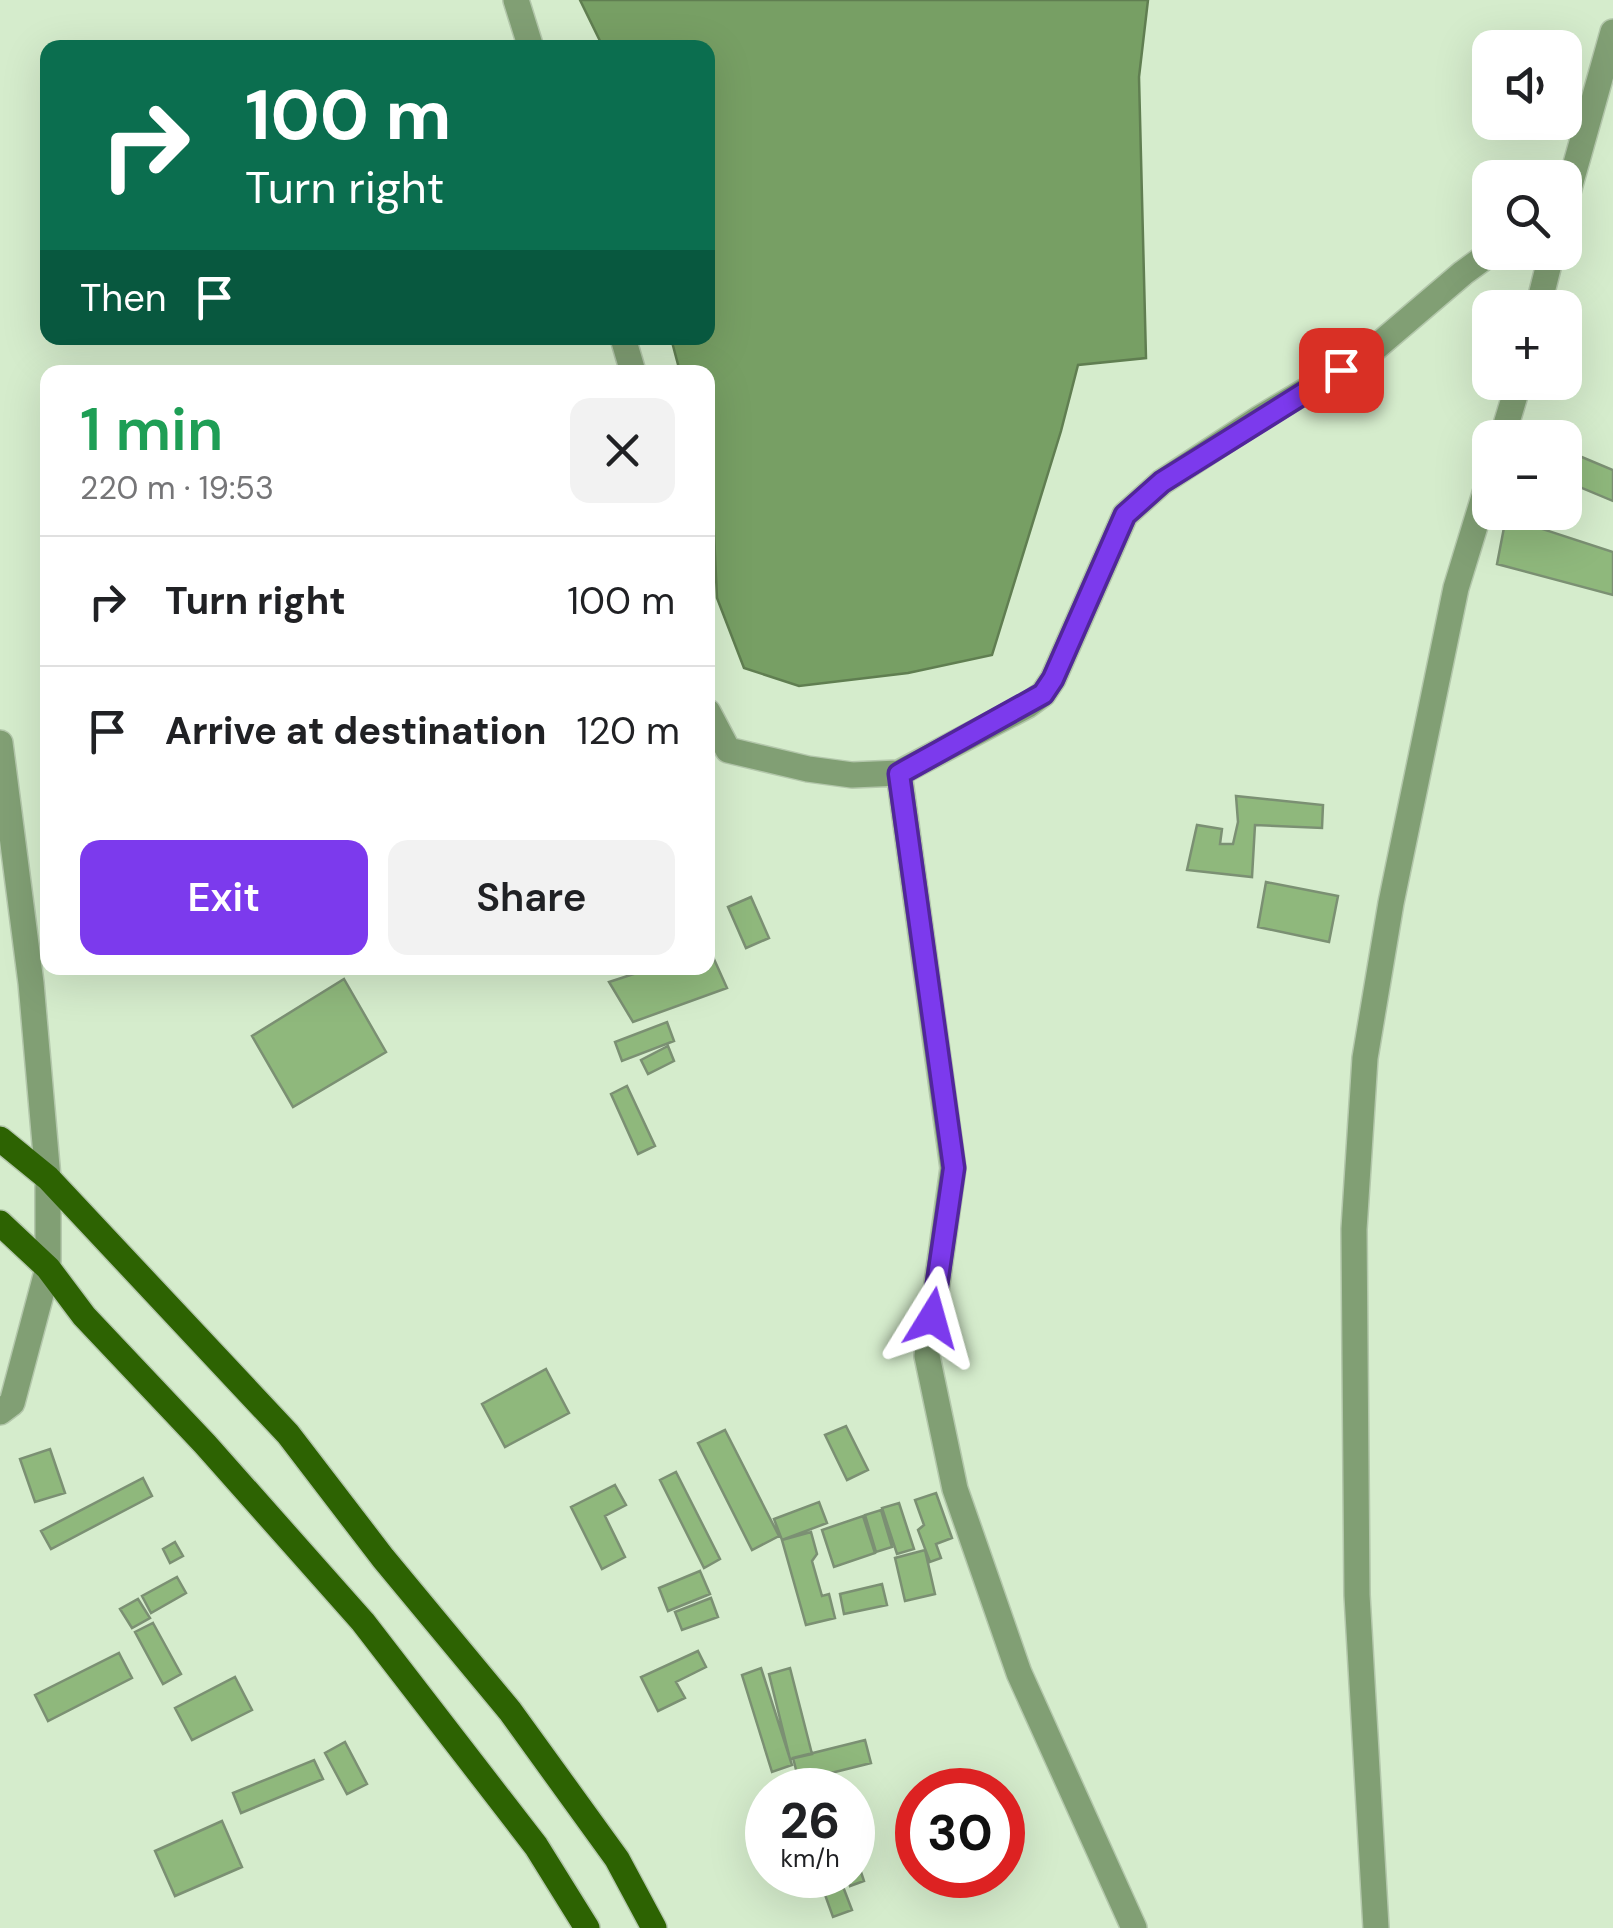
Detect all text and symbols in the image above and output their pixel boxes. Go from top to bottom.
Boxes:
map controls [1472,30,1582,530]
button: sound [1472,30,1582,140]
text: 100 m [245,70,451,161]
icon: right [80,80,210,210]
text: Turn right [245,158,444,217]
button: search [1472,160,1582,270]
icon: arrive [187,270,242,325]
text: Then [80,273,167,323]
button: + [1472,290,1582,400]
pin [1299,328,1384,413]
icon: arrive [1314,343,1369,398]
text: 1 min [80,390,223,469]
button: close [570,398,675,503]
button: − [1472,420,1582,530]
text: 220 m · 19:53 [80,467,274,509]
icon: right [80,574,135,629]
text: Turn right [165,576,346,626]
text: 100 m [567,576,675,626]
icon: arrive [80,704,135,759]
text: Arrive at destination [165,706,547,756]
text: 120 m [577,706,680,756]
button: Exit [80,840,368,955]
button: Share [388,840,675,955]
position arrow [880,1266,984,1370]
speed limit sign: 30 [895,1768,1025,1898]
text: 26 [780,1788,840,1854]
text: km/h [780,1842,840,1875]

